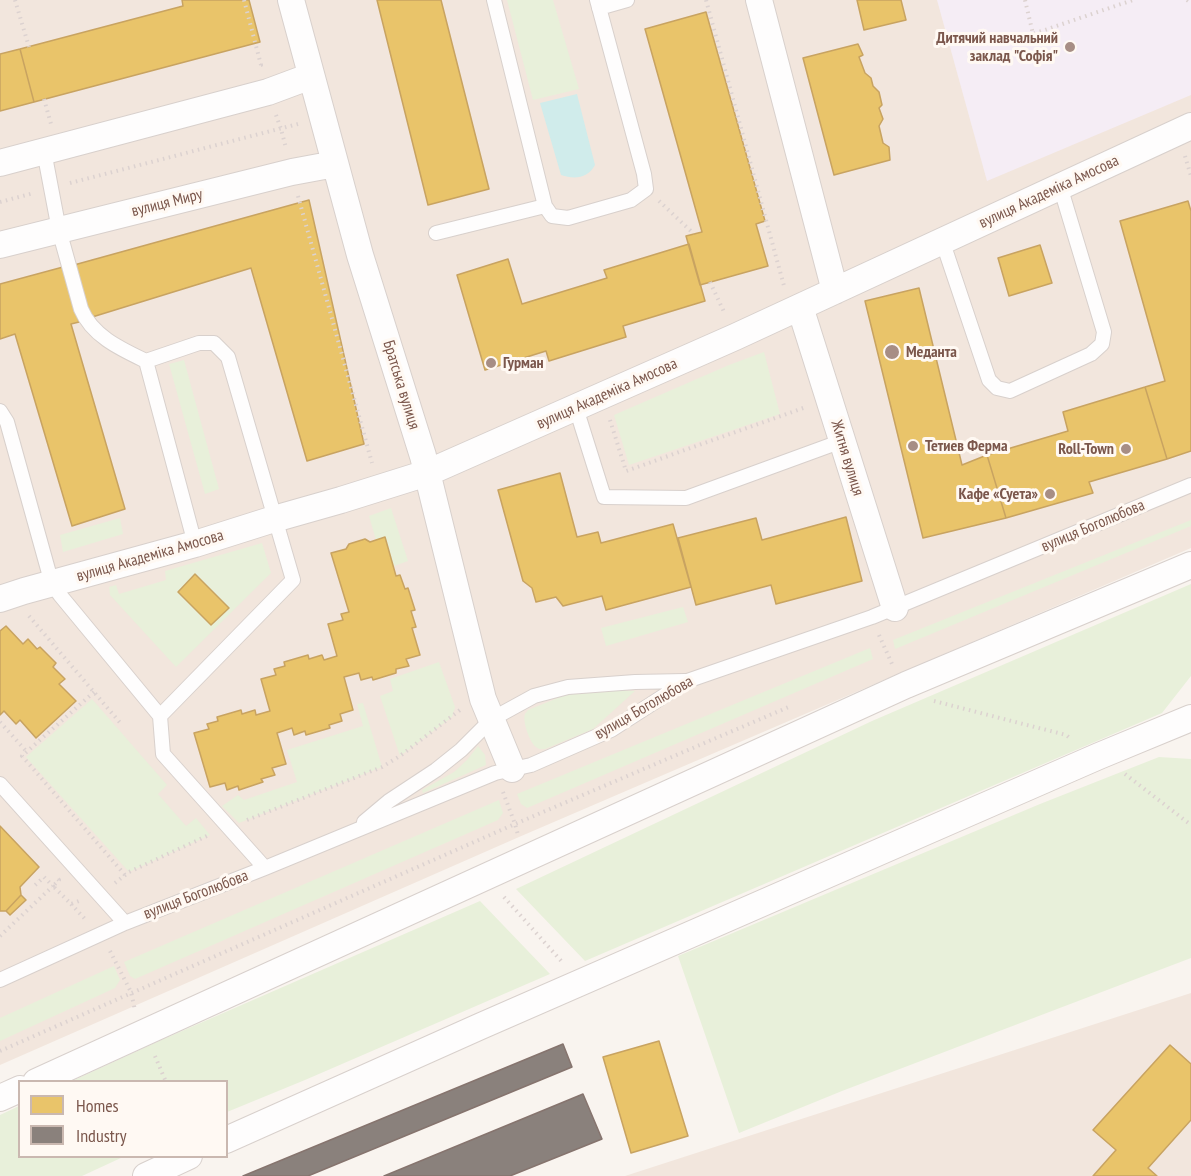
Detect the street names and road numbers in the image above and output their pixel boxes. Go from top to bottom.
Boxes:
street label: вулиця Академіка Амосова [976,151,1122,233]
street label: вулиця Миру [130,185,204,221]
street label: Братська вулиця [378,338,424,432]
street label: вулиця Академіка Амосова [534,354,680,434]
street label: Житня вулиця [826,418,868,498]
street label: вулиця Боголюбова [1038,496,1148,556]
street label: вулиця Академіка Амосова [74,526,226,586]
street label: вулиця Боголюбова [591,672,697,744]
street label: вулиця Боголюбова [141,866,251,924]

